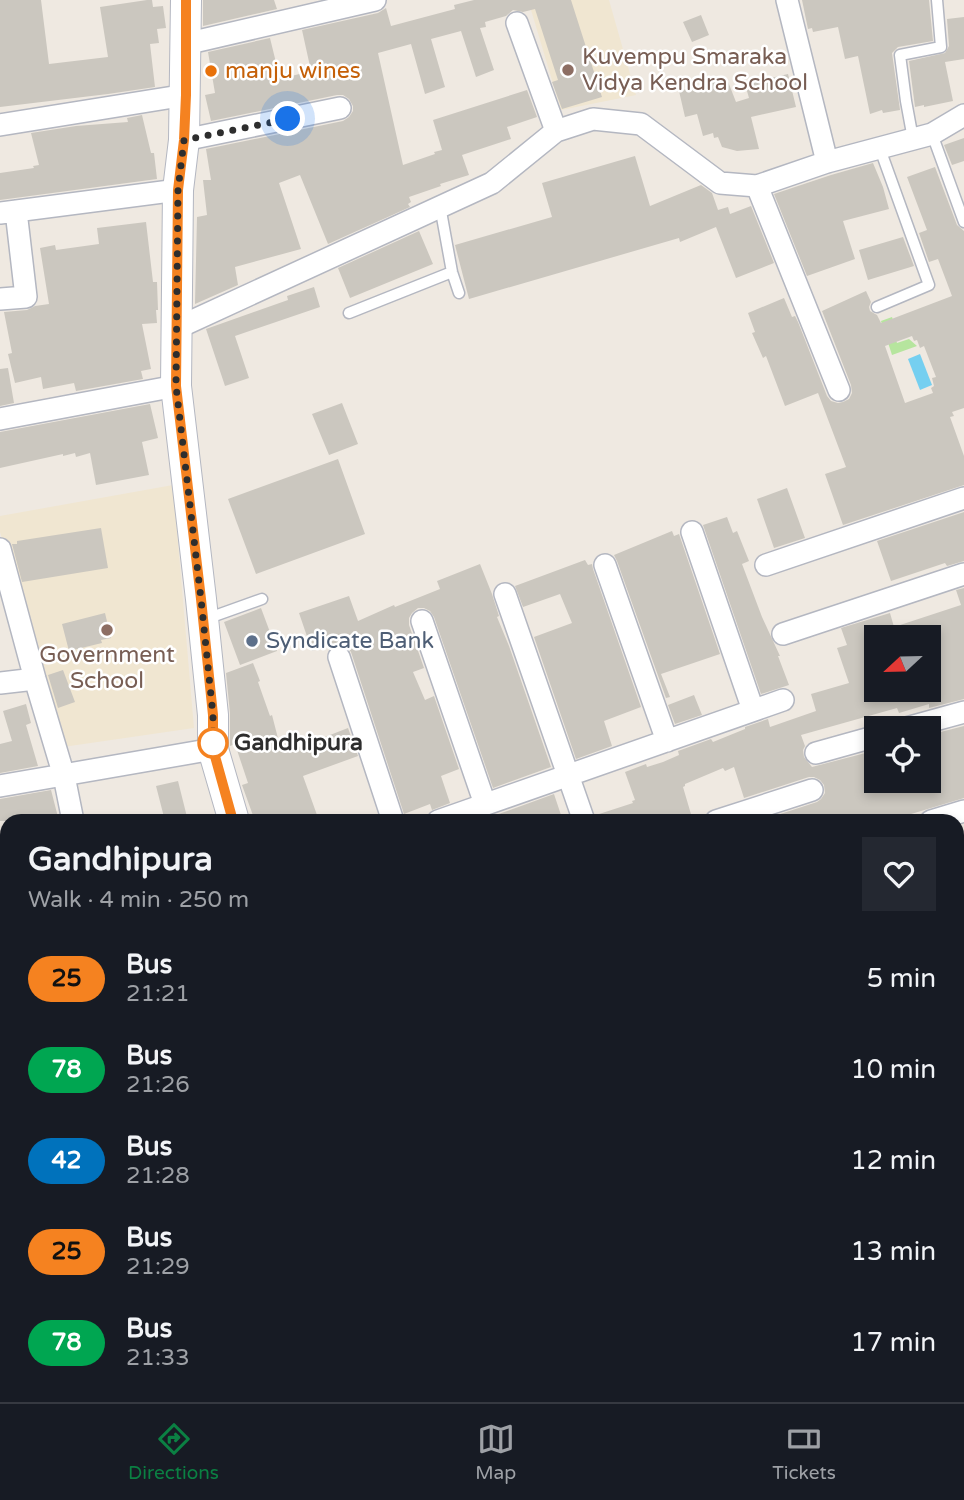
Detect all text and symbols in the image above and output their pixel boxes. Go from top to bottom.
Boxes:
place label: Kuvempu Smaraka Vidya Kendra School [582,43,808,97]
place label: manju wines [225,57,361,85]
marker: Kuvempu Smaraka Vidya Kendra School [560,62,576,78]
marker: manju wines [203,63,219,79]
your location [270,101,305,136]
marker: Government School [99,622,115,638]
north arrow [864,625,942,702]
map controls [864,625,941,793]
place label: Syndicate Bank [266,627,434,655]
marker: Syndicate Bank [244,633,260,649]
place label: Government School [39,641,175,695]
button: locate [864,716,941,793]
marker: Gandhipura [198,728,228,758]
place label: Gandhipura [234,729,363,757]
button: heart [862,837,936,911]
text: Gandhipura [28,840,213,879]
text: Walk · 4 min · 250 m [28,886,249,914]
text: Bus [126,949,172,980]
text: 5 min [867,963,936,994]
text: 25 [51,964,82,993]
text: 21:21 [126,980,190,1008]
text: Bus [126,1040,172,1071]
text: 10 min [850,1054,936,1085]
text: 78 [51,1055,82,1084]
text: 21:26 [126,1071,190,1099]
text: Bus [126,1131,172,1162]
text: 12 min [850,1145,936,1176]
text: 42 [51,1146,82,1175]
text: 21:28 [126,1162,190,1190]
text: Bus [126,1222,172,1253]
text: 13 min [850,1236,936,1267]
text: 25 [51,1237,82,1266]
text: 21:29 [126,1253,190,1281]
text: Bus [126,1313,172,1344]
text: 17 min [850,1327,936,1358]
text: 78 [51,1328,82,1357]
text: 21:33 [126,1344,190,1372]
tab: Directions [128,1420,219,1484]
tab: Map [475,1420,516,1484]
tab: Tickets [772,1420,836,1484]

